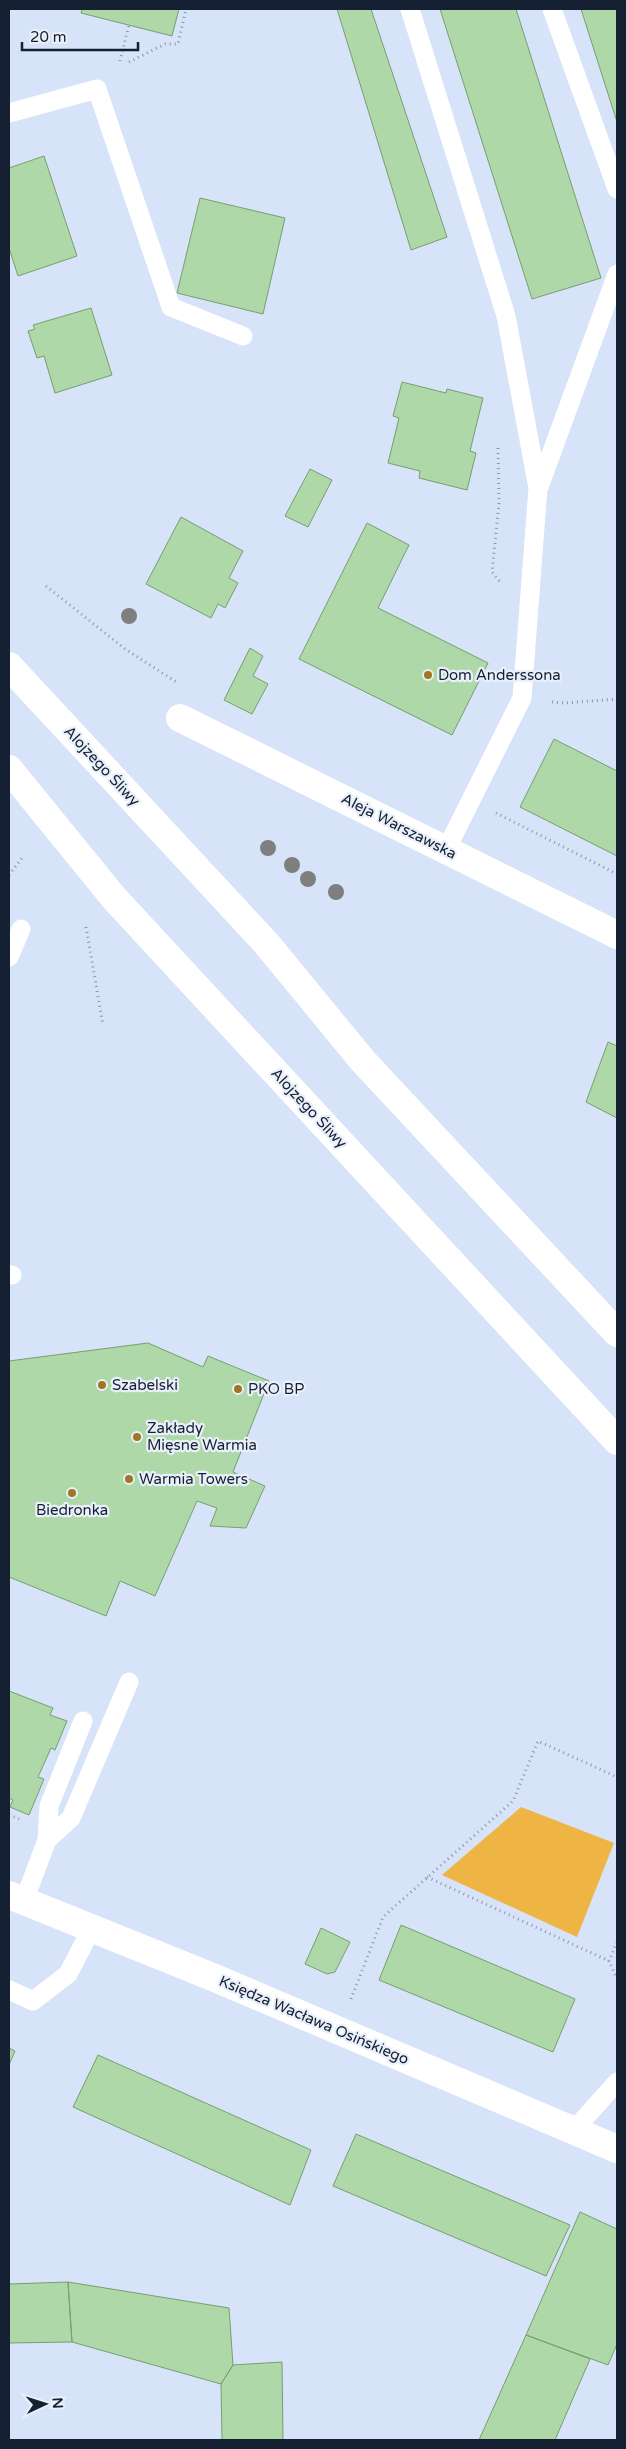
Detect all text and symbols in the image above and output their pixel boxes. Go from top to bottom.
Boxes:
scale bar [22,20,139,52]
text: 20 m [30,28,67,46]
place label: Dom Anderssona [438,666,561,684]
marker: Dom Anderssona [422,669,434,681]
street label: Alojzego Śliwy [60,722,144,810]
street label: Aleja Warszawska [338,789,460,863]
street label: Alojzego Śliwy [267,1064,351,1152]
place label: Szabelski [112,1376,178,1394]
marker: Szabelski [96,1379,108,1391]
place label: PKO BP [248,1380,304,1398]
marker: PKO BP [232,1383,244,1395]
place label: Zakłady Mięsne Warmia [147,1419,257,1454]
marker: Zakłady Mięsne Warmia [131,1431,143,1443]
place label: Warmia Towers [139,1470,248,1488]
marker: Warmia Towers [123,1473,135,1485]
marker: Biedronka [66,1487,78,1499]
place label: Biedronka [36,1501,108,1519]
street label: Księdza Wacława Osińskiego [216,1972,412,2068]
north arrow [20,2379,70,2429]
text: N [49,2397,66,2409]

